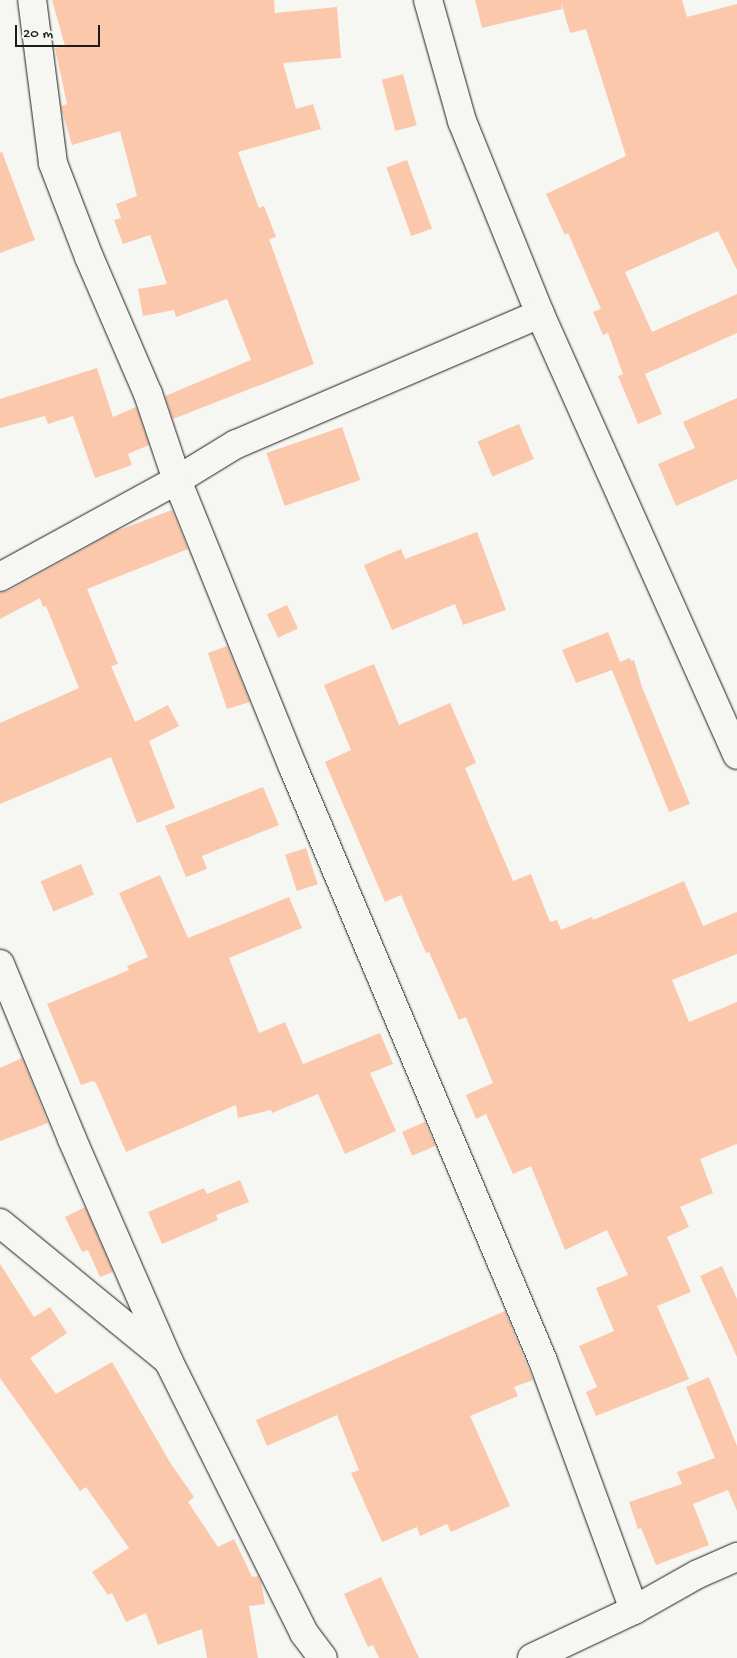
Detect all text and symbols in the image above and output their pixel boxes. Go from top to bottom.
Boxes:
scale bar [18,15,102,47]
text: 20 m [23,25,53,43]

